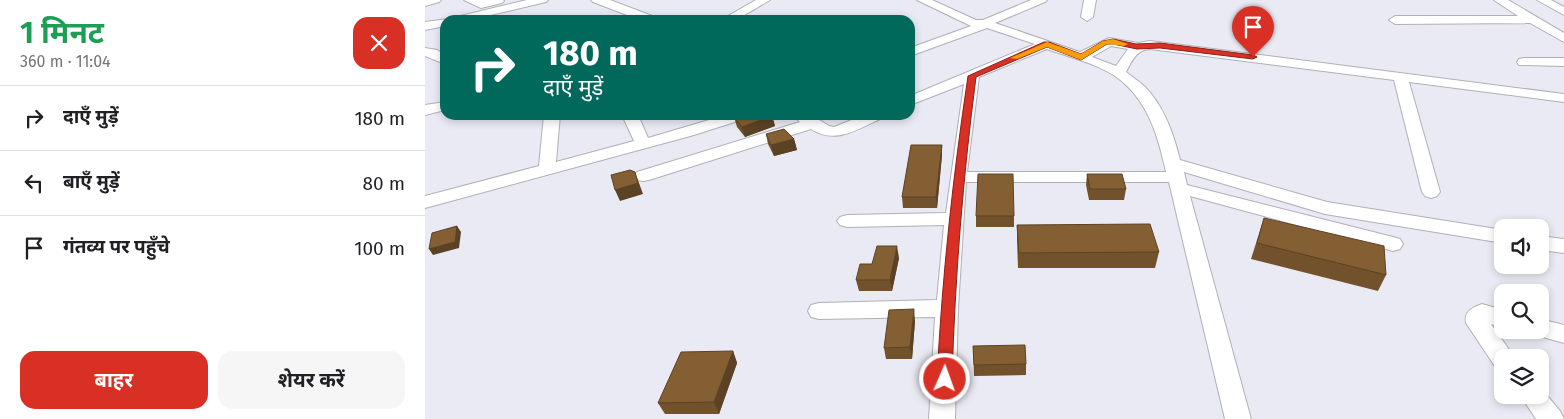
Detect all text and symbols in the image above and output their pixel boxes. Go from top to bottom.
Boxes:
pin [1232,6,1274,57]
icon: arrive [1239,13,1267,41]
text: 1 मिनट [20,15,104,51]
button: close [353,17,405,69]
text: 180 m [543,32,638,74]
icon: right [460,35,525,100]
text: 360 m · 11:04 [20,52,111,71]
text: दाएँ मुड़ें [543,74,603,101]
icon: right [20,104,48,132]
text: दाएँ मुड़ें [63,105,119,128]
text: 180 m [354,107,405,130]
icon: left [20,169,48,197]
text: बाएँ मुड़ें [63,170,120,193]
text: 80 m [363,172,405,195]
map controls [1494,219,1549,404]
button: sound [1494,219,1549,274]
icon: arrive [20,234,48,262]
text: गंतव्य पर पहुँचे [63,235,170,258]
text: 100 m [354,237,405,260]
button: search [1494,284,1549,339]
button: layers [1494,349,1549,404]
button: बाहर [20,351,208,409]
button: शेयर करें [218,351,405,409]
position arrow [918,352,970,404]

